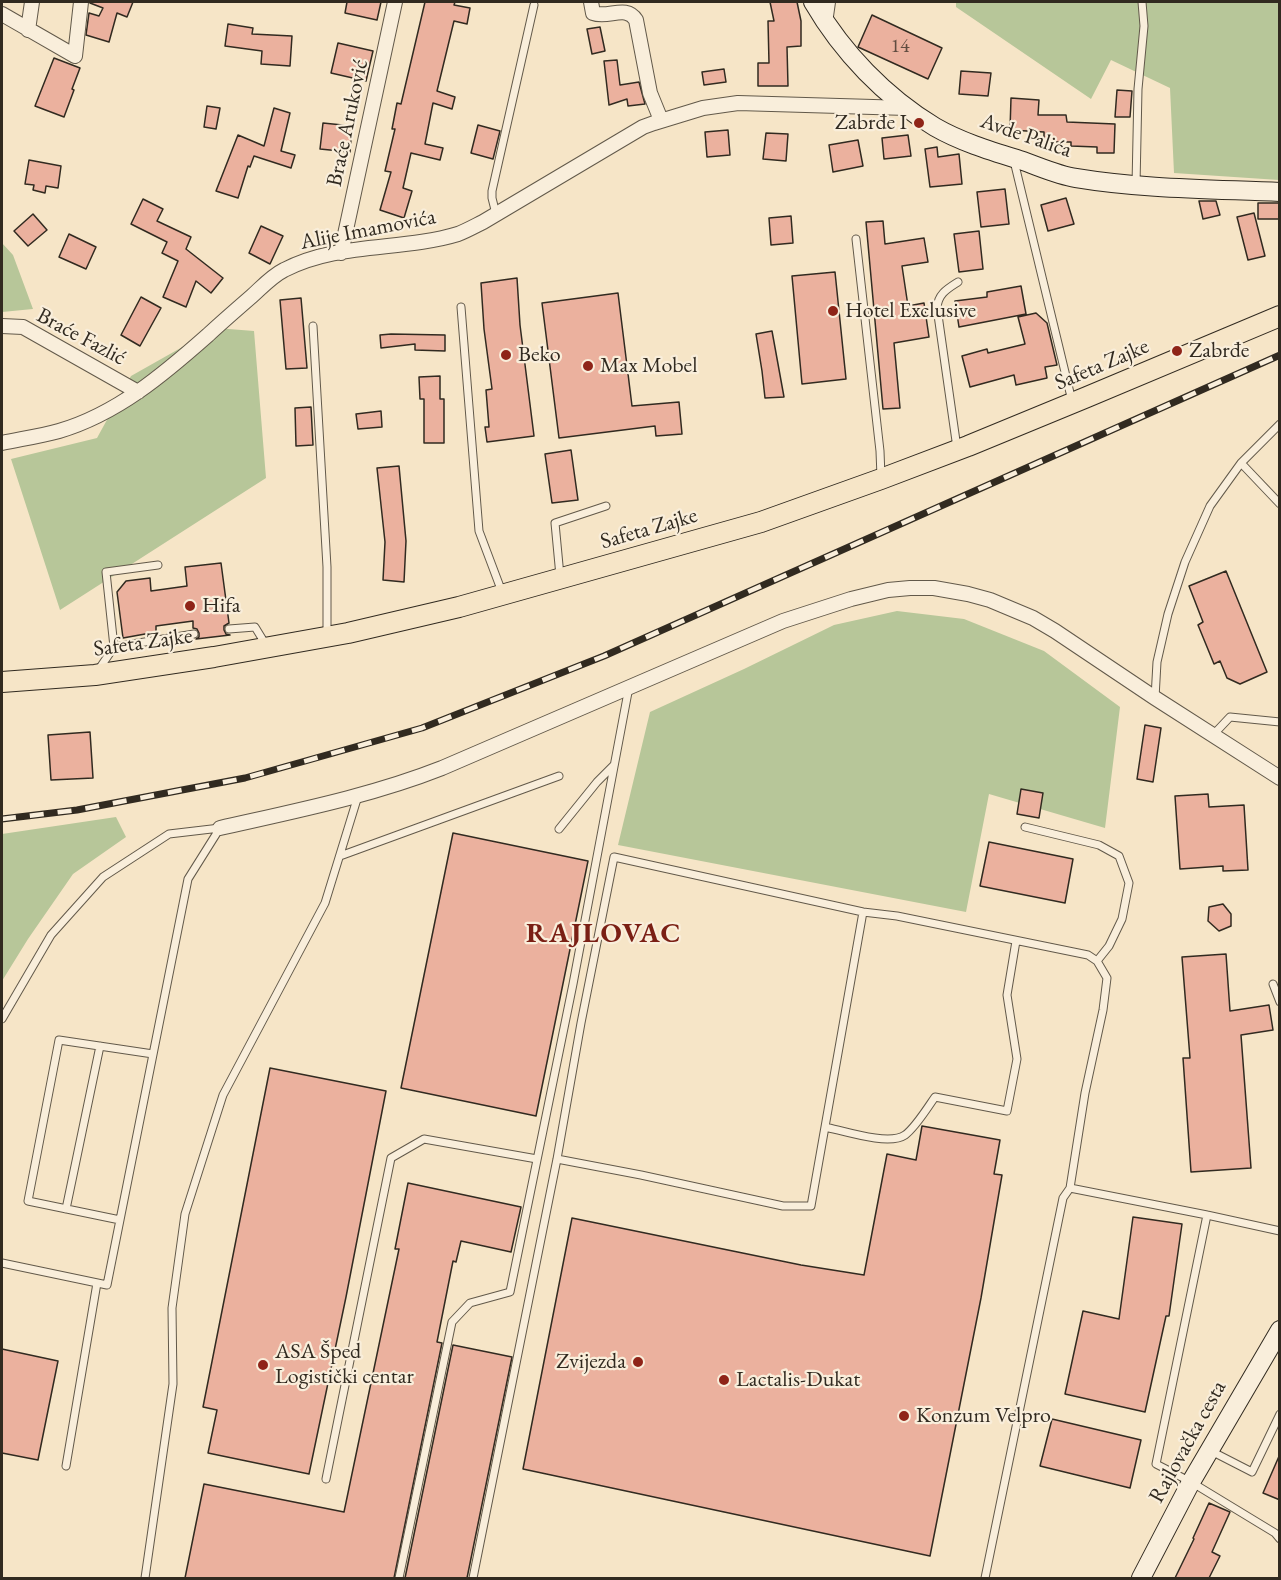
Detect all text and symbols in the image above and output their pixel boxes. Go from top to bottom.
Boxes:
house number: 14 [890,35,910,59]
street label: Braće Aruković [322,57,374,189]
street label: Avde Palića [977,108,1075,164]
place label: Zabrđe I [835,110,907,136]
marker: Zabrđe I [912,116,926,130]
street label: Alije Imamovića [298,204,438,256]
place label: Hotel Exclusive [845,298,976,324]
street label: Braće Fazlić [32,302,130,372]
marker: Hotel Exclusive [826,304,840,318]
street label: Safeta Zajke [1051,333,1153,397]
place label: Zabrđe [1189,338,1249,364]
place label: Beko [518,342,561,368]
marker: Zabrđe [1170,344,1184,358]
marker: Beko [499,348,513,362]
place label: Max Mobel [600,353,697,379]
marker: Max Mobel [581,359,595,373]
street label: Safeta Zajke [597,503,701,555]
place label: Hifa [202,593,240,619]
marker: Hifa [183,599,197,613]
street label: Safeta Zajke [92,623,194,663]
district label: RAJLOVAC [526,917,682,951]
place label: ASA Šped Logistički centar [275,1339,414,1390]
place label: Zvijezda [556,1349,626,1375]
marker: Zvijezda [631,1355,645,1369]
marker: ASA Šped Logistički centar [256,1358,270,1372]
place label: Lactalis-Dukat [736,1367,860,1393]
marker: Lactalis-Dukat [717,1373,731,1387]
street label: Rajlovačka cesta [1144,1376,1232,1508]
place label: Konzum Velpro [916,1403,1051,1429]
marker: Konzum Velpro [897,1409,911,1423]

